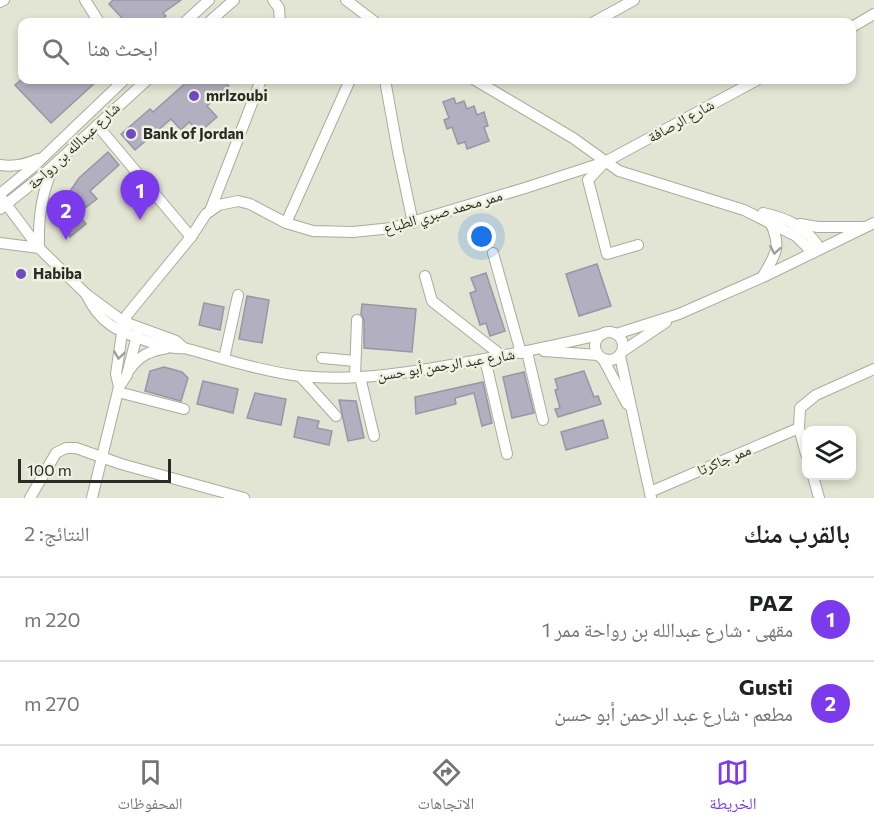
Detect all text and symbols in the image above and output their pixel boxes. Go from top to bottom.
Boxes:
search box [18,18,856,84]
text: ابحث هنا [87,34,158,61]
icon: search [39,35,72,68]
place label: mrlzoubi [206,86,268,104]
marker: mrlzoubi [187,89,201,103]
street label: شارع الرصافة [644,95,718,147]
street label: شارع عبدالله بن رواحة [24,98,124,194]
place label: Bank of Jordan [143,124,244,142]
marker: Bank of Jordan [124,127,138,141]
pin: 1 [120,170,160,220]
street label: ممر محمد صبري الطباع [381,185,505,240]
pin: 2 [46,190,86,240]
your location [467,222,496,251]
one-way arrow [769,245,782,255]
place label: Habiba [33,264,82,282]
marker: Habiba [14,267,28,281]
street label: شارع عبد الرحمن أبو حسن [376,344,517,386]
one-way arrow [113,350,125,359]
map controls [802,426,856,480]
button: layers [802,426,856,480]
street label: ممر جاكرتا [694,440,754,479]
scale bar [18,456,171,484]
text: 100 m [27,460,72,479]
text: بالقرب منك [744,517,850,548]
text: النتائج: 2 [24,521,90,545]
text: PAZ [749,589,793,616]
text: 220 m [24,607,80,631]
text: 1 [826,607,835,631]
text: مقهى · شارع عبدالله بن رواحة ممر 1 [542,617,793,641]
text: Gusti [739,673,793,700]
text: 270 m [24,691,80,715]
text: 2 [825,691,836,715]
text: مطعم · شارع عبد الرحمن أبو حسن [554,701,793,725]
tab: المحفوظات [118,756,183,819]
tab: الاتجاهات [418,756,474,819]
tab: الخريطة [709,756,757,819]

